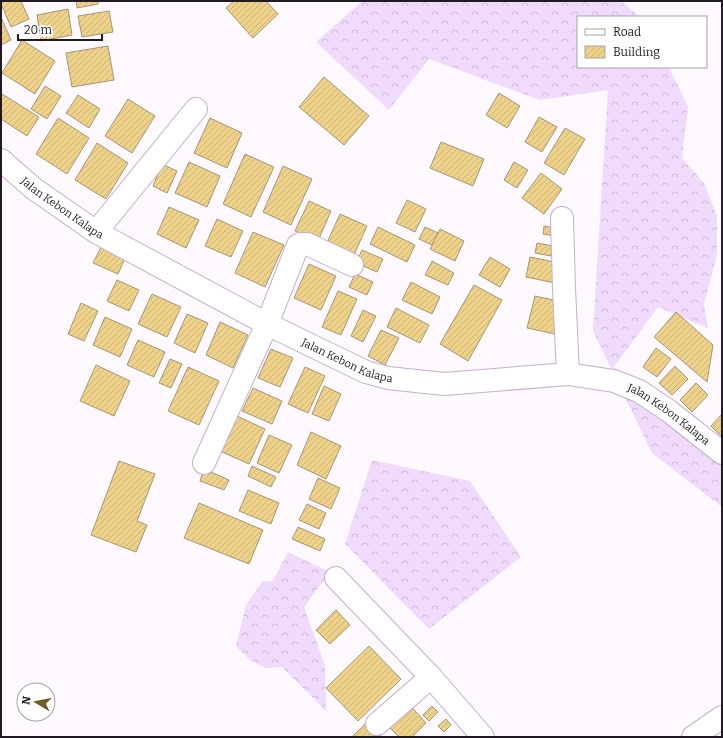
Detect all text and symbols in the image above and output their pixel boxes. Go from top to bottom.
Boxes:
scale bar [18,16,102,42]
legend [577,16,707,68]
text: 20 m [24,23,53,37]
text: Road [613,25,641,39]
text: Building [613,45,660,59]
street label: Jalan Kebon Kalapa [17,174,106,242]
street label: Jalan Kebon Kalapa [299,335,393,385]
street label: Jalan Kebon Kalapa [625,381,712,448]
north arrow [16,682,56,722]
text: N [20,695,34,706]

